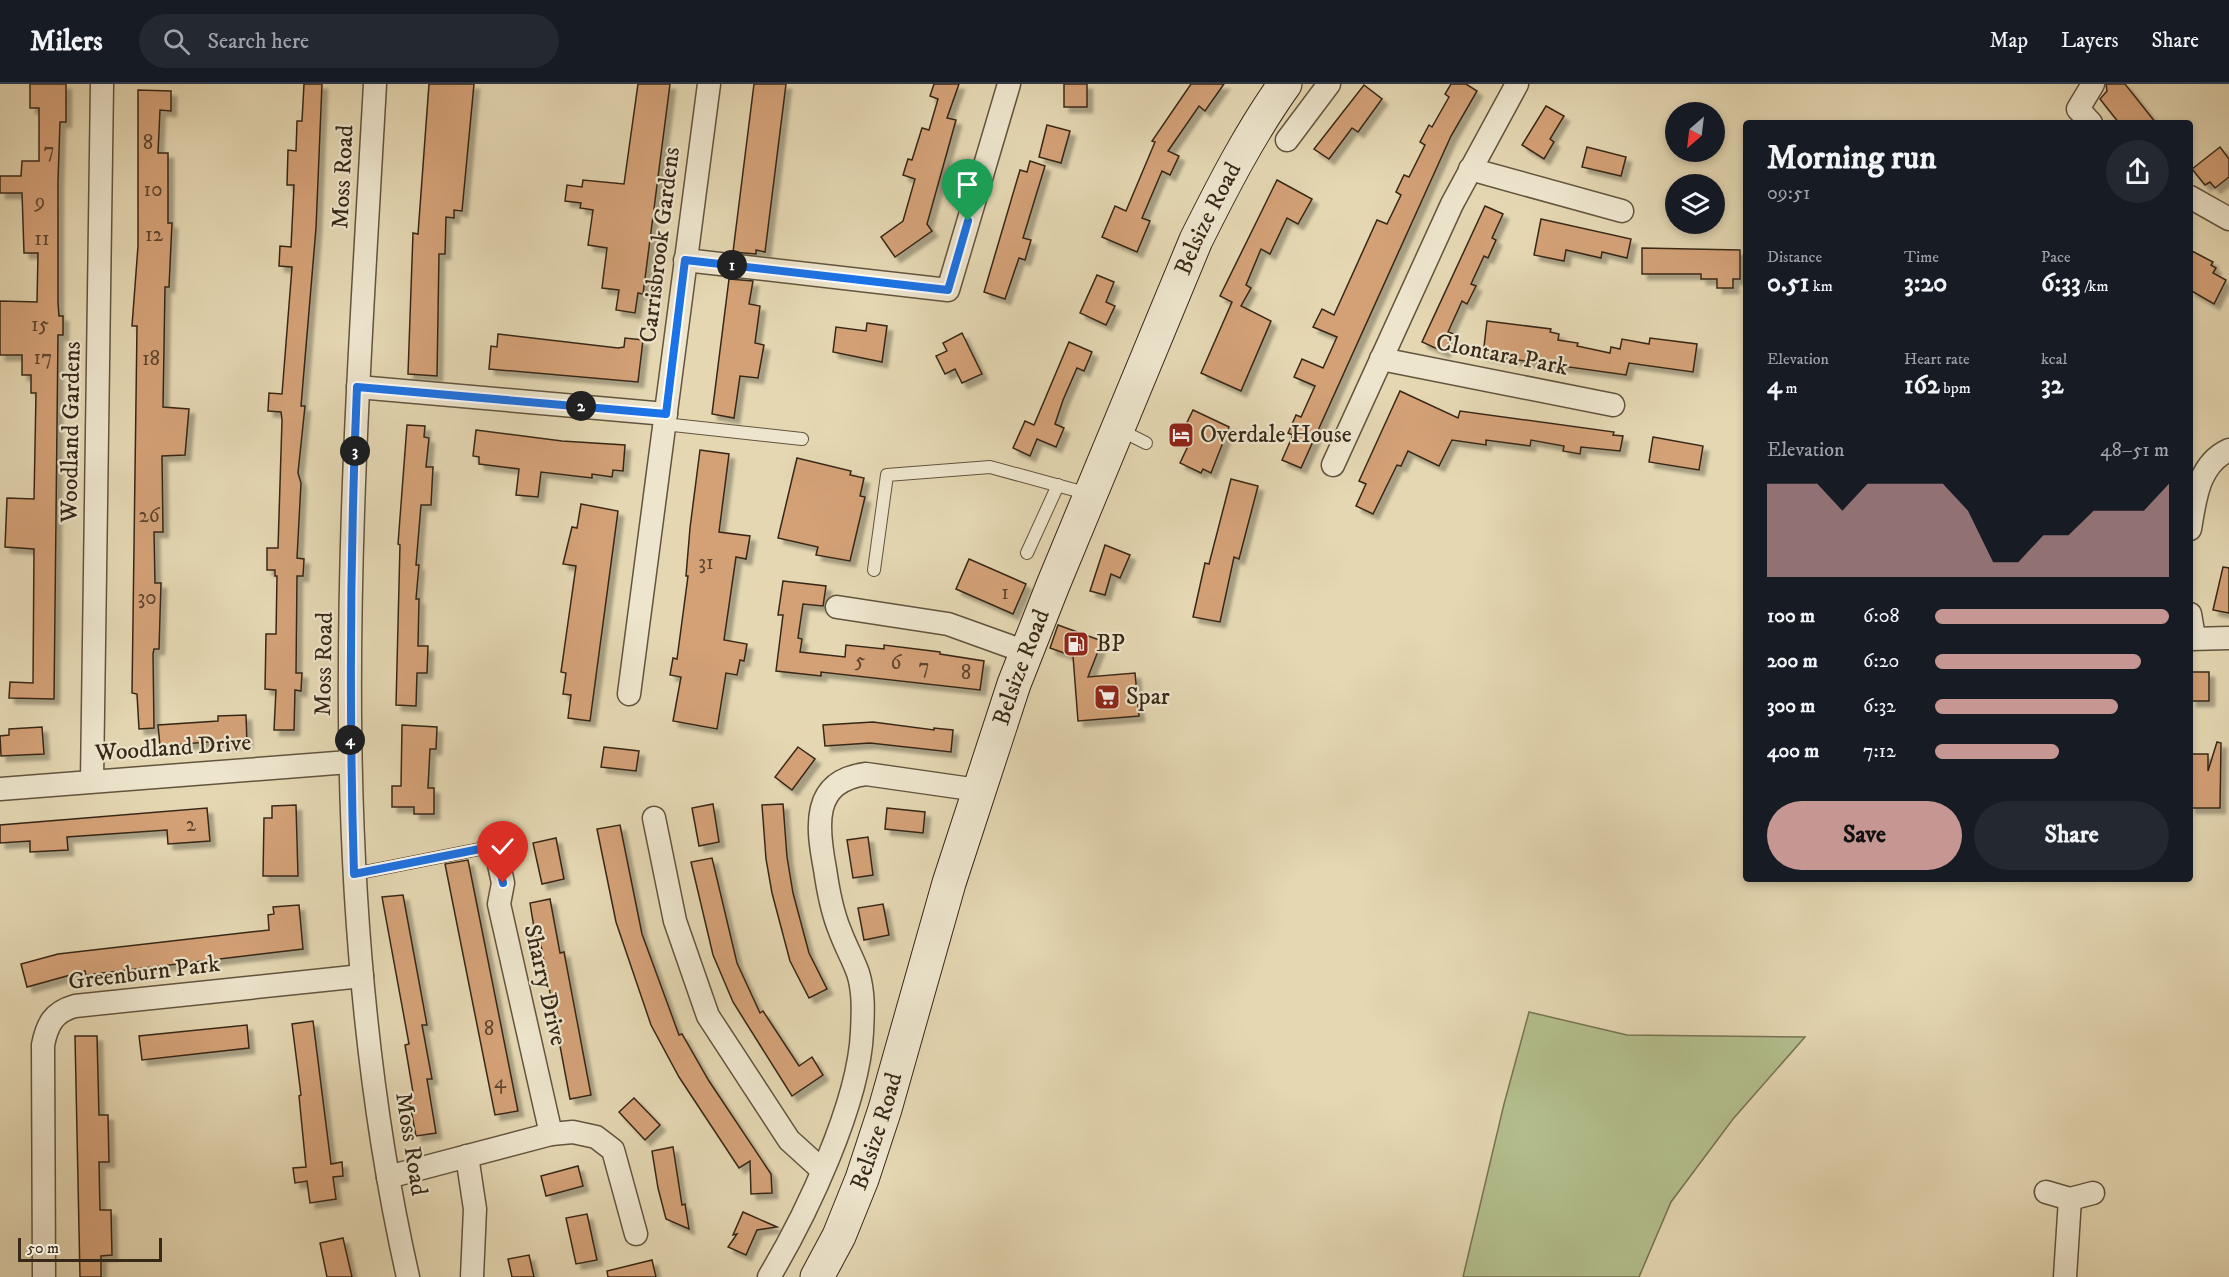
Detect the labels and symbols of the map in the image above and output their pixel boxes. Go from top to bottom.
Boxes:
north arrow [1665,102,1725,162]
street label: Moss Road [325,124,361,230]
house number: 8 [143,130,153,156]
house number: 7 [43,138,55,164]
street label: Carrisbrook Gardens [633,145,687,345]
street label: Belsize Road [1168,157,1248,280]
pin [942,159,993,221]
house number: 10 [144,177,162,203]
house number: 9 [34,189,45,215]
house number: 12 [145,222,164,248]
house number: 11 [34,226,50,252]
pin: 1 [717,250,747,280]
house number: 15 [31,312,49,338]
street label: Clontara Park [1433,327,1571,383]
street label: Woodland Gardens [54,341,88,524]
house number: 17 [34,345,52,371]
house number: 18 [142,346,160,372]
pin: 2 [566,391,596,421]
hotel icon: Overdale House [1166,420,1196,450]
place label: Overdale House [1200,420,1352,450]
pin: 3 [340,436,370,466]
house number: 26 [138,503,161,529]
house number: 31 [698,550,714,576]
house number: 1 [1001,580,1009,606]
house number: 30 [137,585,157,611]
street label: Belsize Road [986,605,1057,729]
street label: Moss Road [308,612,340,716]
fuel station icon: BP [1061,629,1091,659]
place label: BP [1096,629,1125,659]
house number: 5 [855,648,865,674]
house number: 6 [891,650,903,676]
house number: 7 [918,654,930,680]
house number: 8 [961,660,971,686]
supermarket icon: Spar [1092,682,1122,712]
place label: Spar [1126,682,1170,712]
pin: 4 [335,725,365,755]
street label: Woodland Drive [93,728,252,768]
house number: 2 [186,812,197,838]
pin [477,821,528,883]
street label: Sharry Drive [517,922,573,1048]
street label: Greenburn Park [67,949,222,997]
house number: 8 [484,1016,494,1042]
house number: 4 [494,1069,507,1095]
street label: Belsize Road [844,1069,910,1195]
street label: Moss Road [388,1090,434,1198]
scale bar [18,1235,162,1262]

